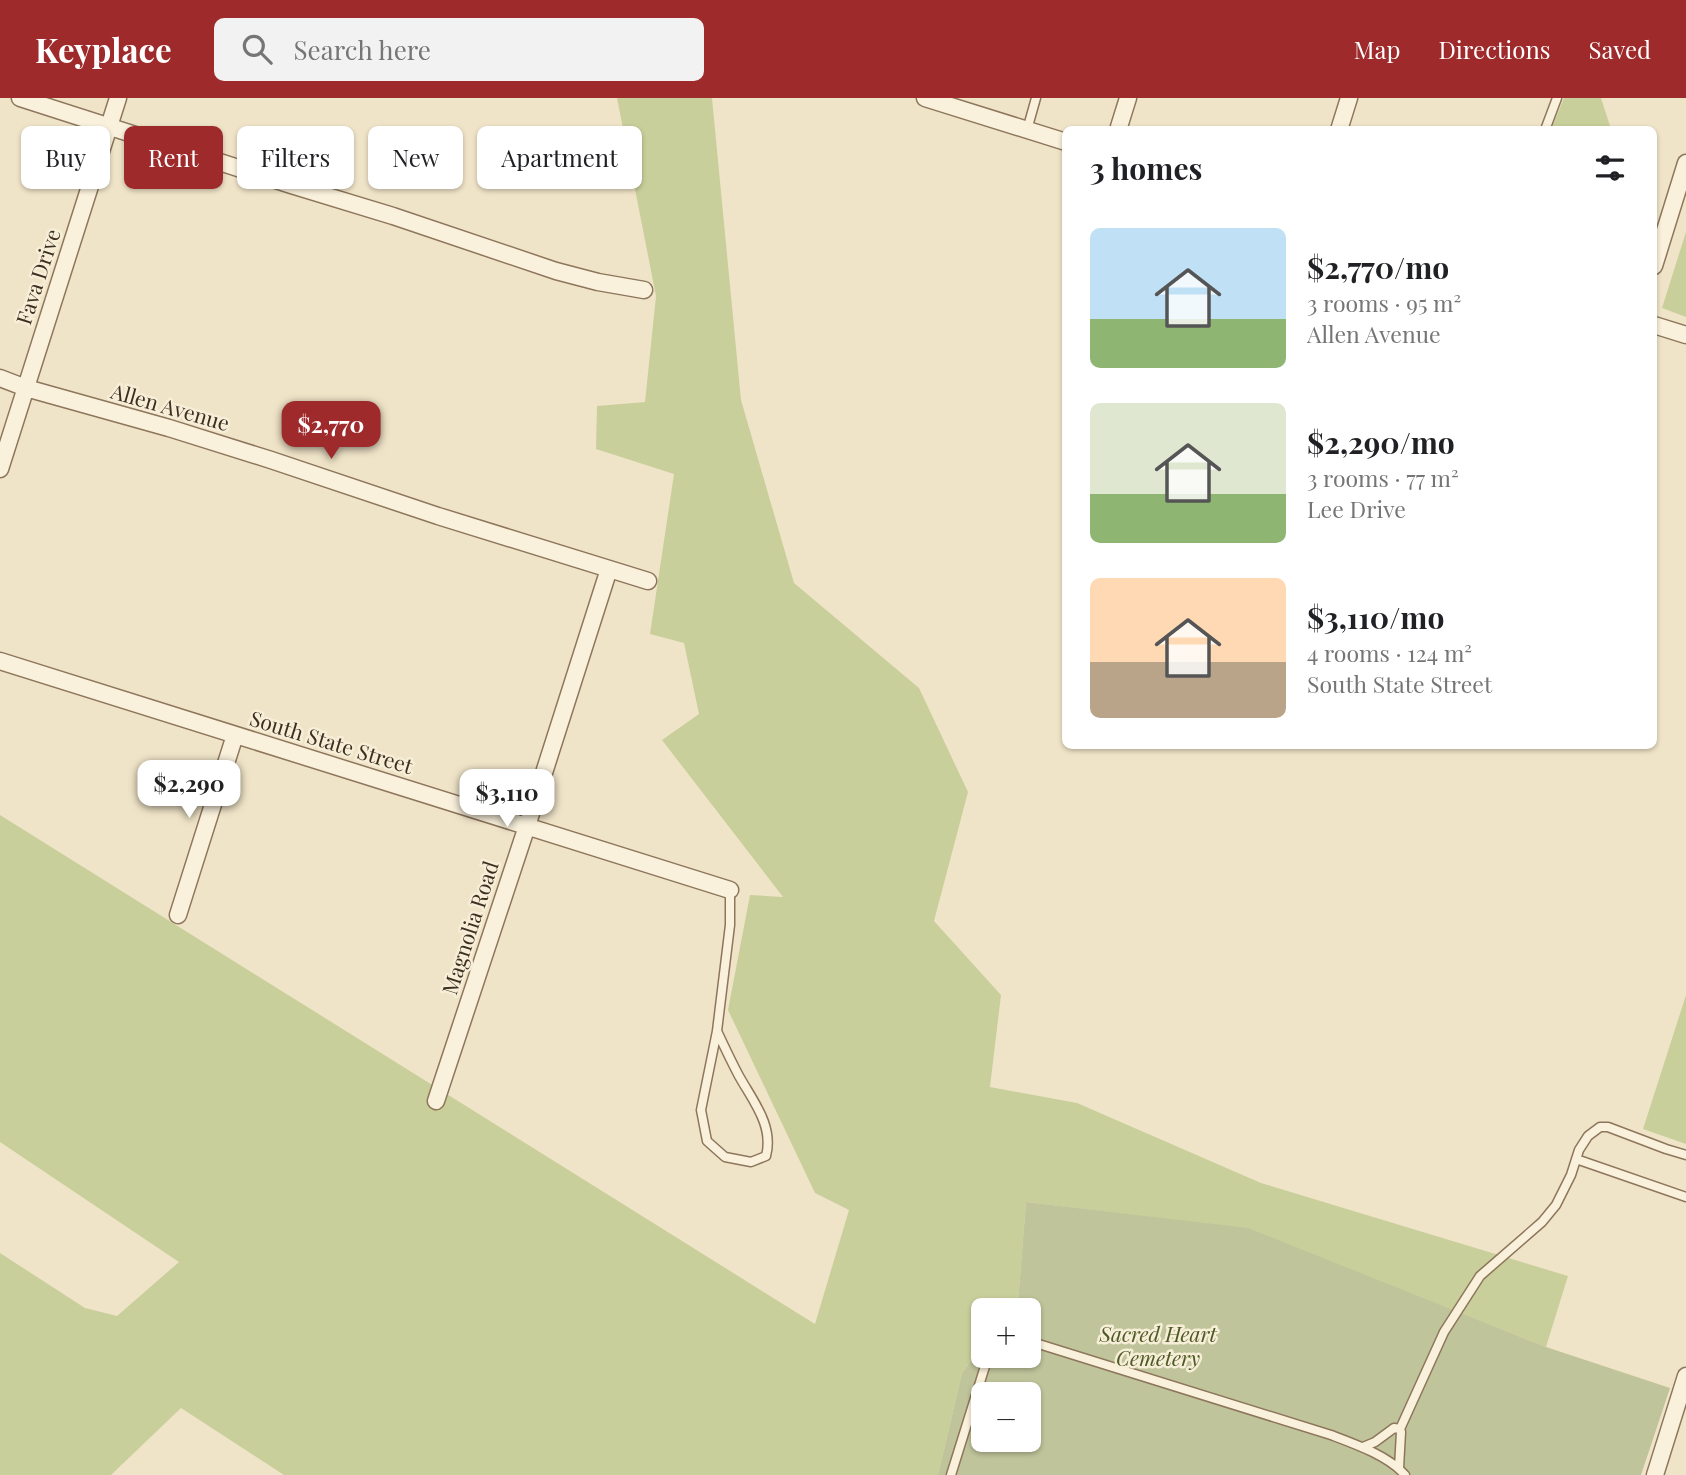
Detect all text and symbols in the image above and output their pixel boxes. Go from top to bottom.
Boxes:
search box [214,18,704,81]
text: Keyplace [35,27,172,71]
icon: search [238,30,276,68]
text: Search here [294,32,431,67]
text: Map [1354,33,1400,65]
text: Directions [1438,33,1551,65]
text: Saved [1589,33,1651,65]
chip: Buy [21,126,110,189]
chip: Rent [124,126,223,189]
chip: Filters [237,126,354,189]
chip: New [368,126,463,189]
chip: Apartment [477,126,642,189]
text: 3 homes [1090,148,1202,188]
icon: filters [1591,149,1629,187]
street label: Fava Drive [8,225,66,328]
text: $2,770/mo [1307,247,1449,287]
icon: home [1146,256,1230,340]
text: 3 rooms · 95 m² [1307,287,1461,318]
text: Allen Avenue [1307,318,1441,349]
street label: Allen Avenue [107,376,233,436]
pin: $2,770 [274,402,388,461]
text: $2,770 [298,408,364,439]
text: $2,290/mo [1307,422,1455,462]
icon: home [1146,431,1230,515]
text: 3 rooms · 77 m² [1307,462,1459,493]
text: Lee Drive [1307,493,1406,524]
text: $3,110/mo [1307,597,1444,637]
icon: home [1146,606,1230,690]
text: 4 rooms · 124 m² [1307,637,1472,668]
text: South State Street [1307,668,1492,699]
street label: South State Street [247,703,417,779]
pin: $2,290 [132,760,246,820]
text: $2,290 [153,767,225,798]
pin: $3,110 [450,770,564,829]
text: $3,110 [475,776,539,807]
street label: Magnolia Road [434,857,504,998]
map controls [971,1298,1041,1452]
button: + [971,1298,1041,1368]
park label: Sacred Heart Cemetery [1098,1319,1218,1371]
button: − [971,1382,1041,1452]

